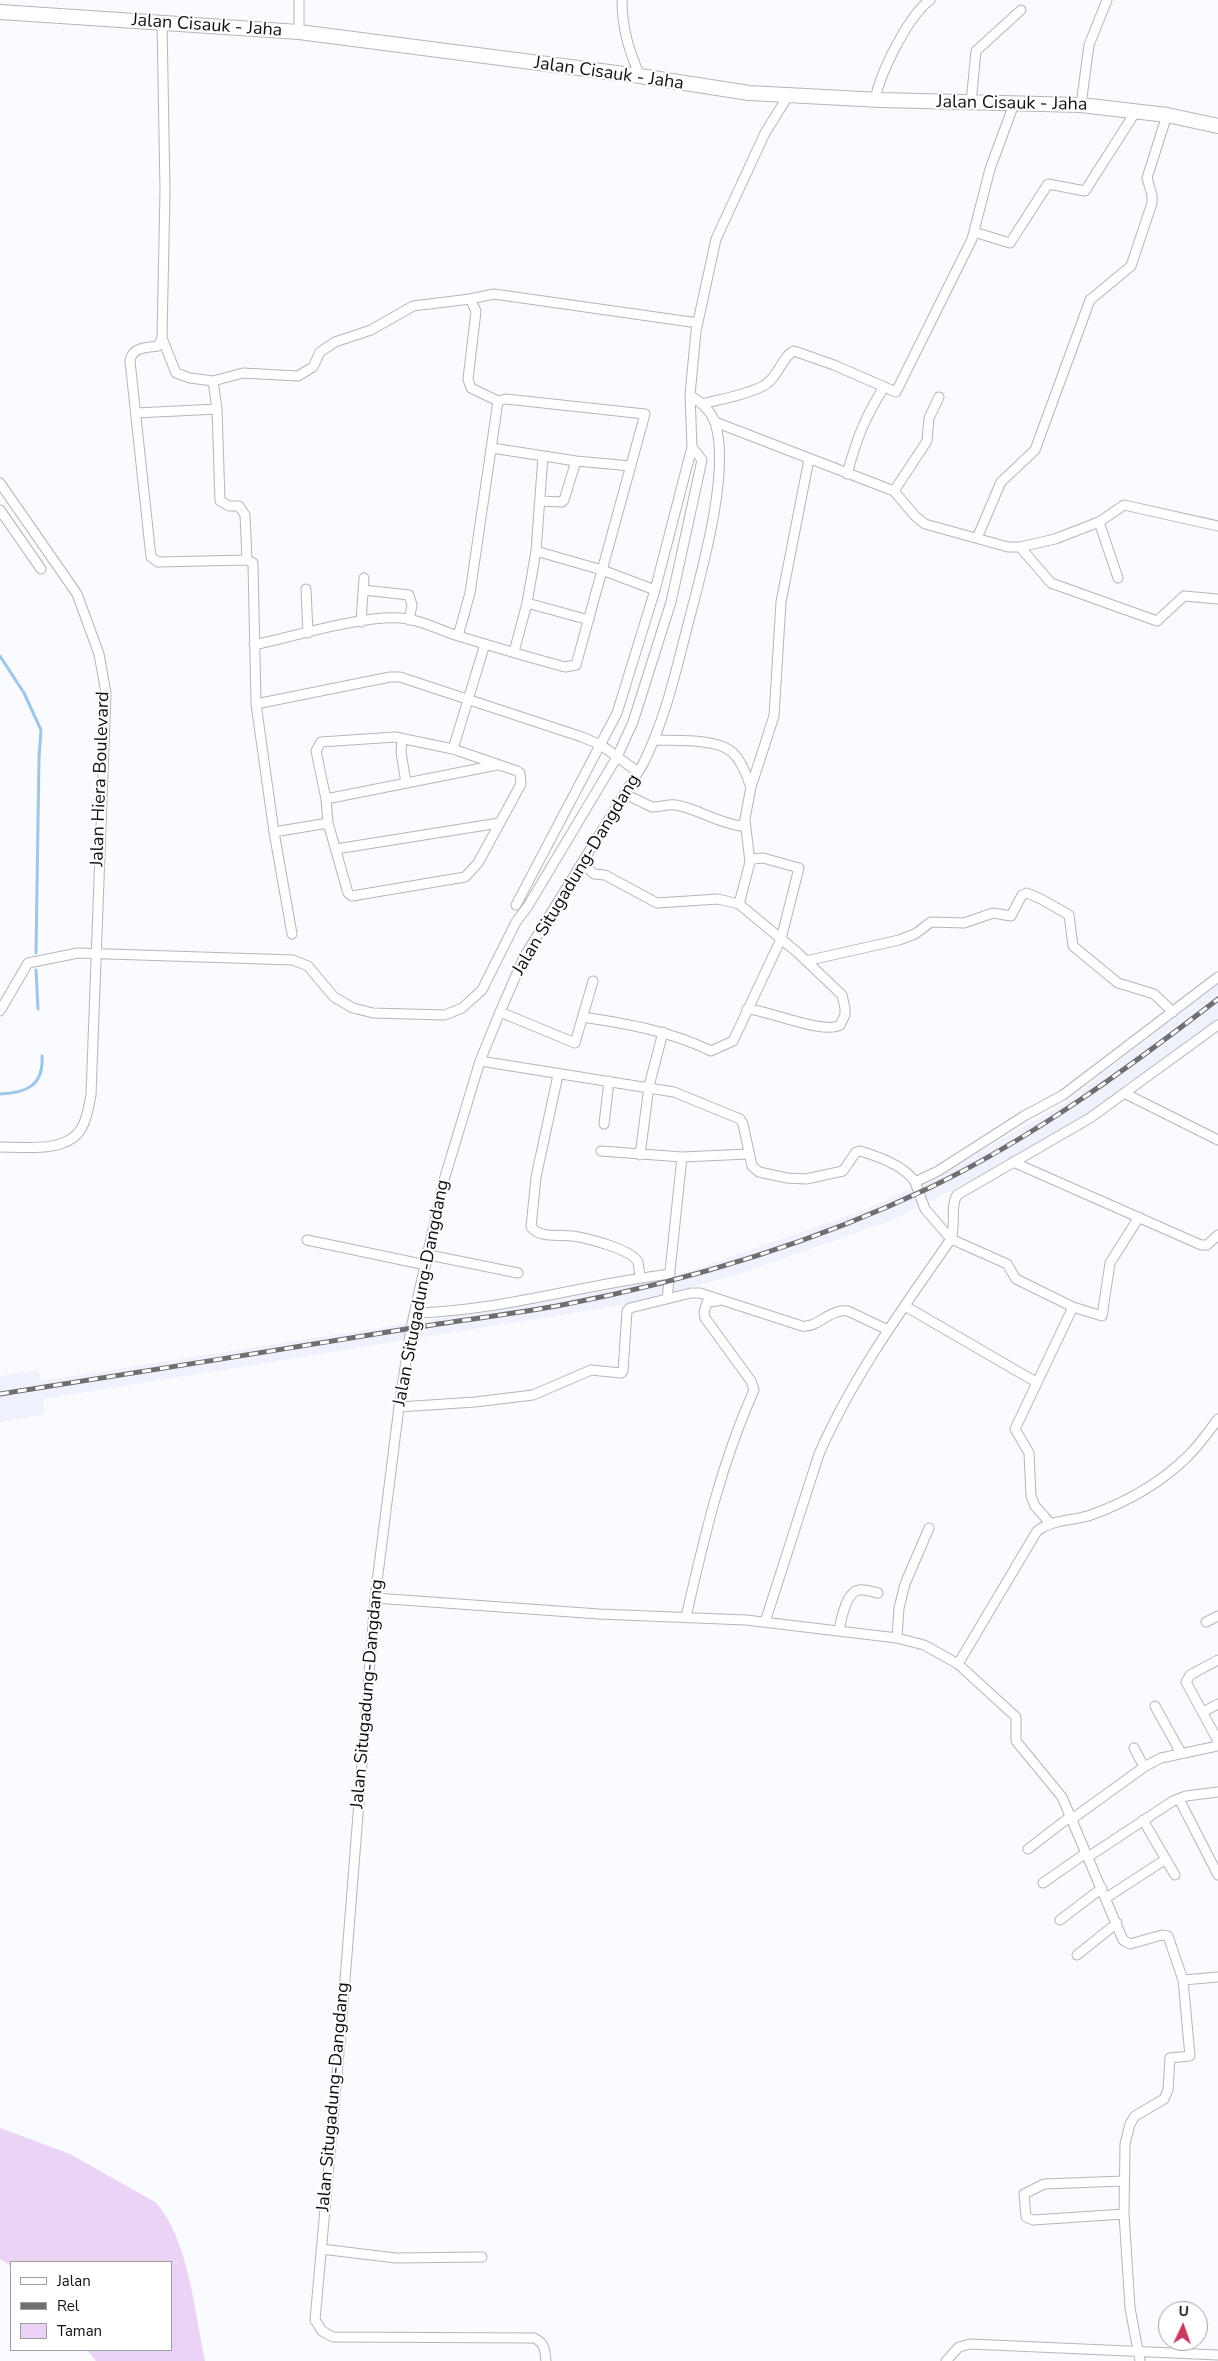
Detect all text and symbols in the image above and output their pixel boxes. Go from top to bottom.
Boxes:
street label: Jalan Cisauk - Jaha [131,10,283,42]
street label: Jalan Cisauk - Jaha [533,53,685,95]
street label: Jalan Cisauk - Jaha [936,92,1088,116]
street label: Jalan Hiera Boulevard [87,691,115,867]
street label: Jalan Situgadung-Dangdang [508,771,646,979]
street label: Jalan Situgadung-Dangdang [389,1178,455,1408]
street label: Jalan Situgadung-Dangdang [347,1578,389,1810]
street label: Jalan Situgadung-Dangdang [313,1981,355,2213]
legend [10,2261,172,2351]
text: Jalan [57,2271,91,2291]
text: Rel [57,2296,79,2316]
north arrow [1158,2301,1208,2351]
text: U [1178,2302,1189,2321]
text: Taman [57,2321,102,2341]

